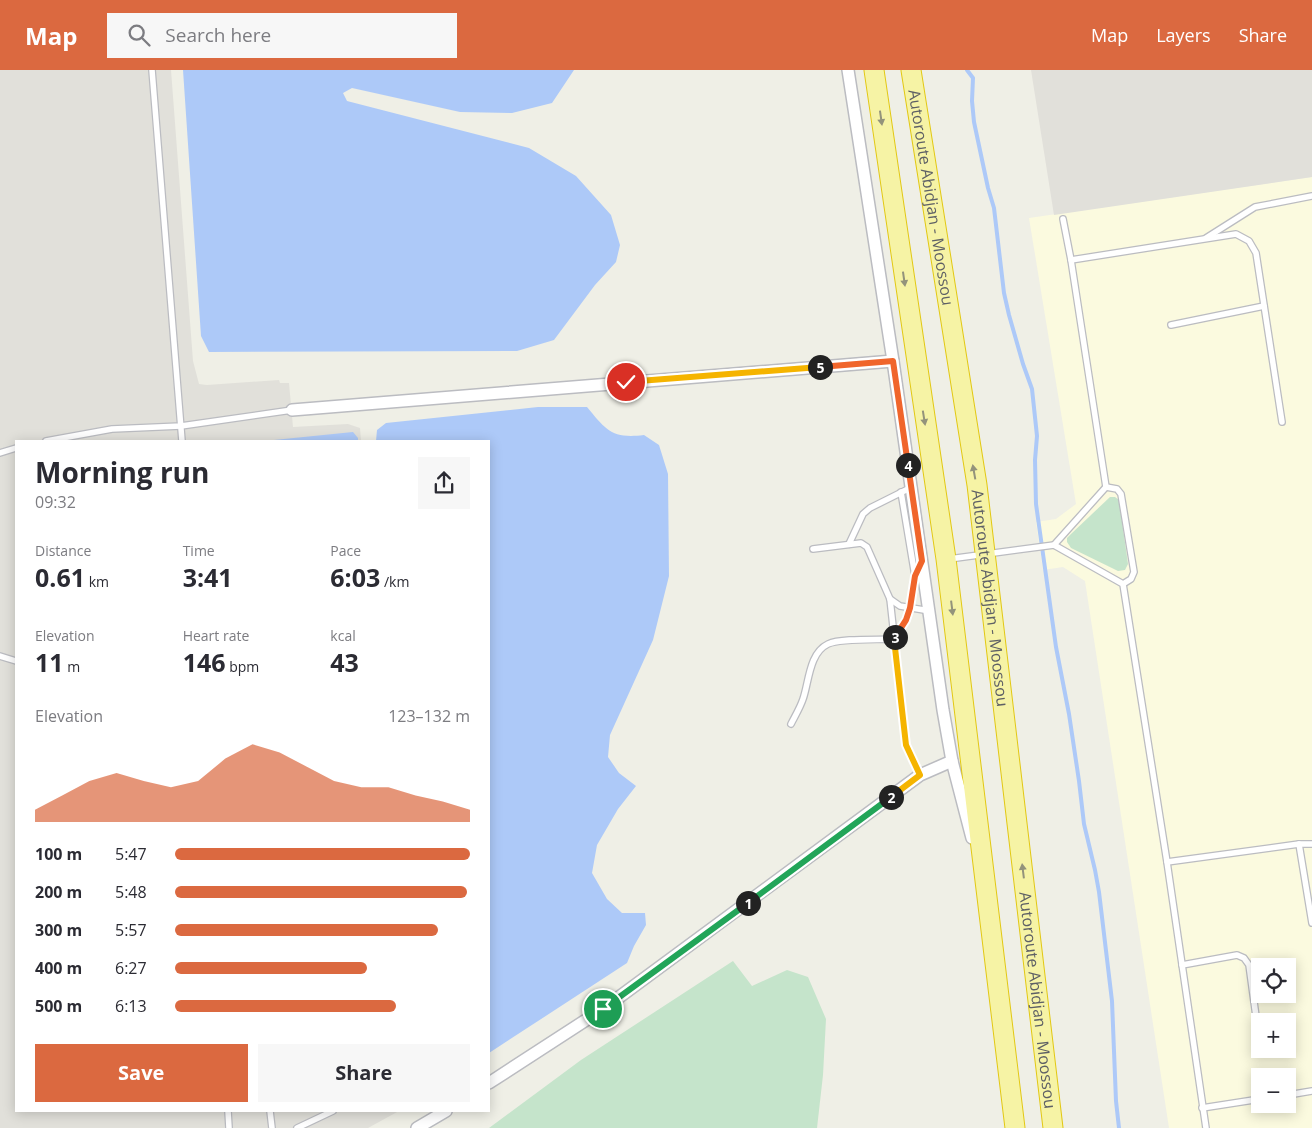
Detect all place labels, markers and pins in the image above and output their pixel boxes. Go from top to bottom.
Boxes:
pin: 5 [808,354,832,380]
pin [605,361,647,403]
pin: 4 [896,452,920,478]
pin: 3 [882,624,908,650]
pin: 2 [878,784,904,810]
pin: 1 [736,890,760,916]
pin [582,988,624,1030]

